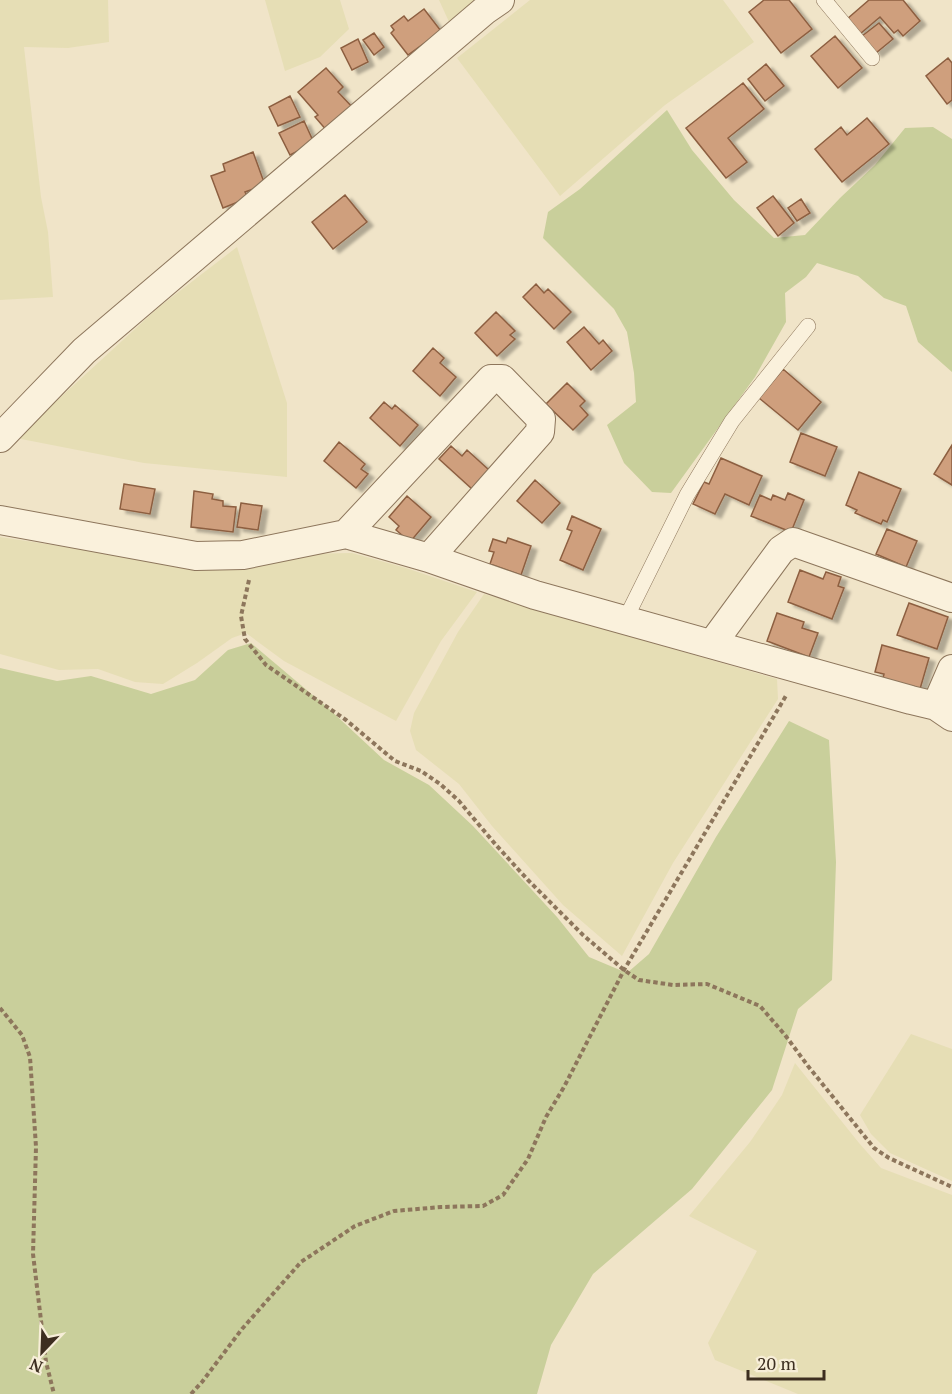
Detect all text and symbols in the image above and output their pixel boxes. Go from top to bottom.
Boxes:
north arrow [12,1322,72,1382]
scale bar [748,1343,824,1381]
text: 20 m [757,1351,797,1375]
text: N [26,1353,46,1378]

